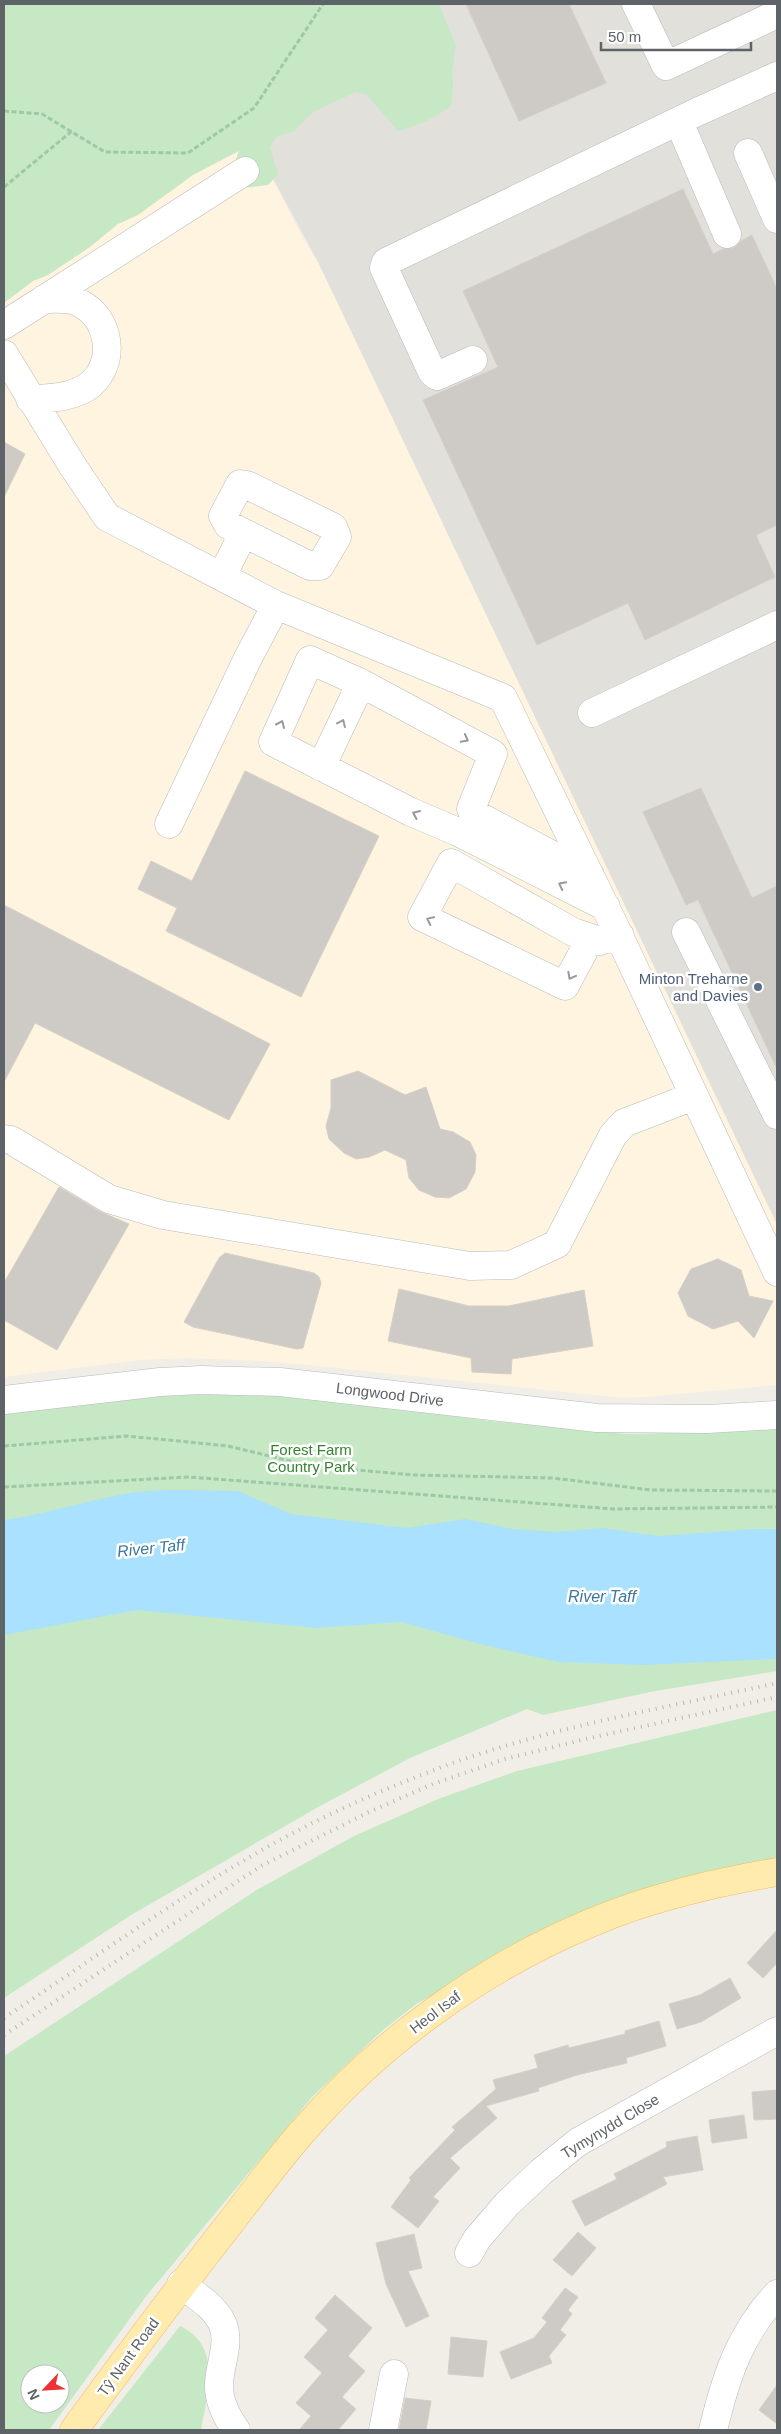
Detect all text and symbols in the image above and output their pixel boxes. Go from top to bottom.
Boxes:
scale bar [601,20,751,52]
text: 50 m [608,28,641,45]
one-way arrow [335,719,346,728]
one-way arrow [274,720,285,729]
one-way arrow [460,733,469,743]
one-way arrow [412,810,421,820]
one-way arrow [558,881,567,891]
one-way arrow [426,916,435,927]
one-way arrow [567,970,577,979]
place label: Minton Treharne and Davies [639,970,748,1004]
marker: Minton Treharne and Davies [752,981,764,993]
street label: Longwood Drive [335,1379,445,1409]
park label: Forest Farm Country Park [267,1441,355,1475]
water label: River Taff [116,1536,187,1560]
water label: River Taff [568,1588,637,1605]
street label: Heol Isaf [406,1987,464,2037]
street label: Tymynydd Close [558,2090,662,2162]
street label: Tŷ Nant Road [94,2315,162,2399]
north arrow [20,2364,70,2414]
text: N [24,2387,43,2402]

